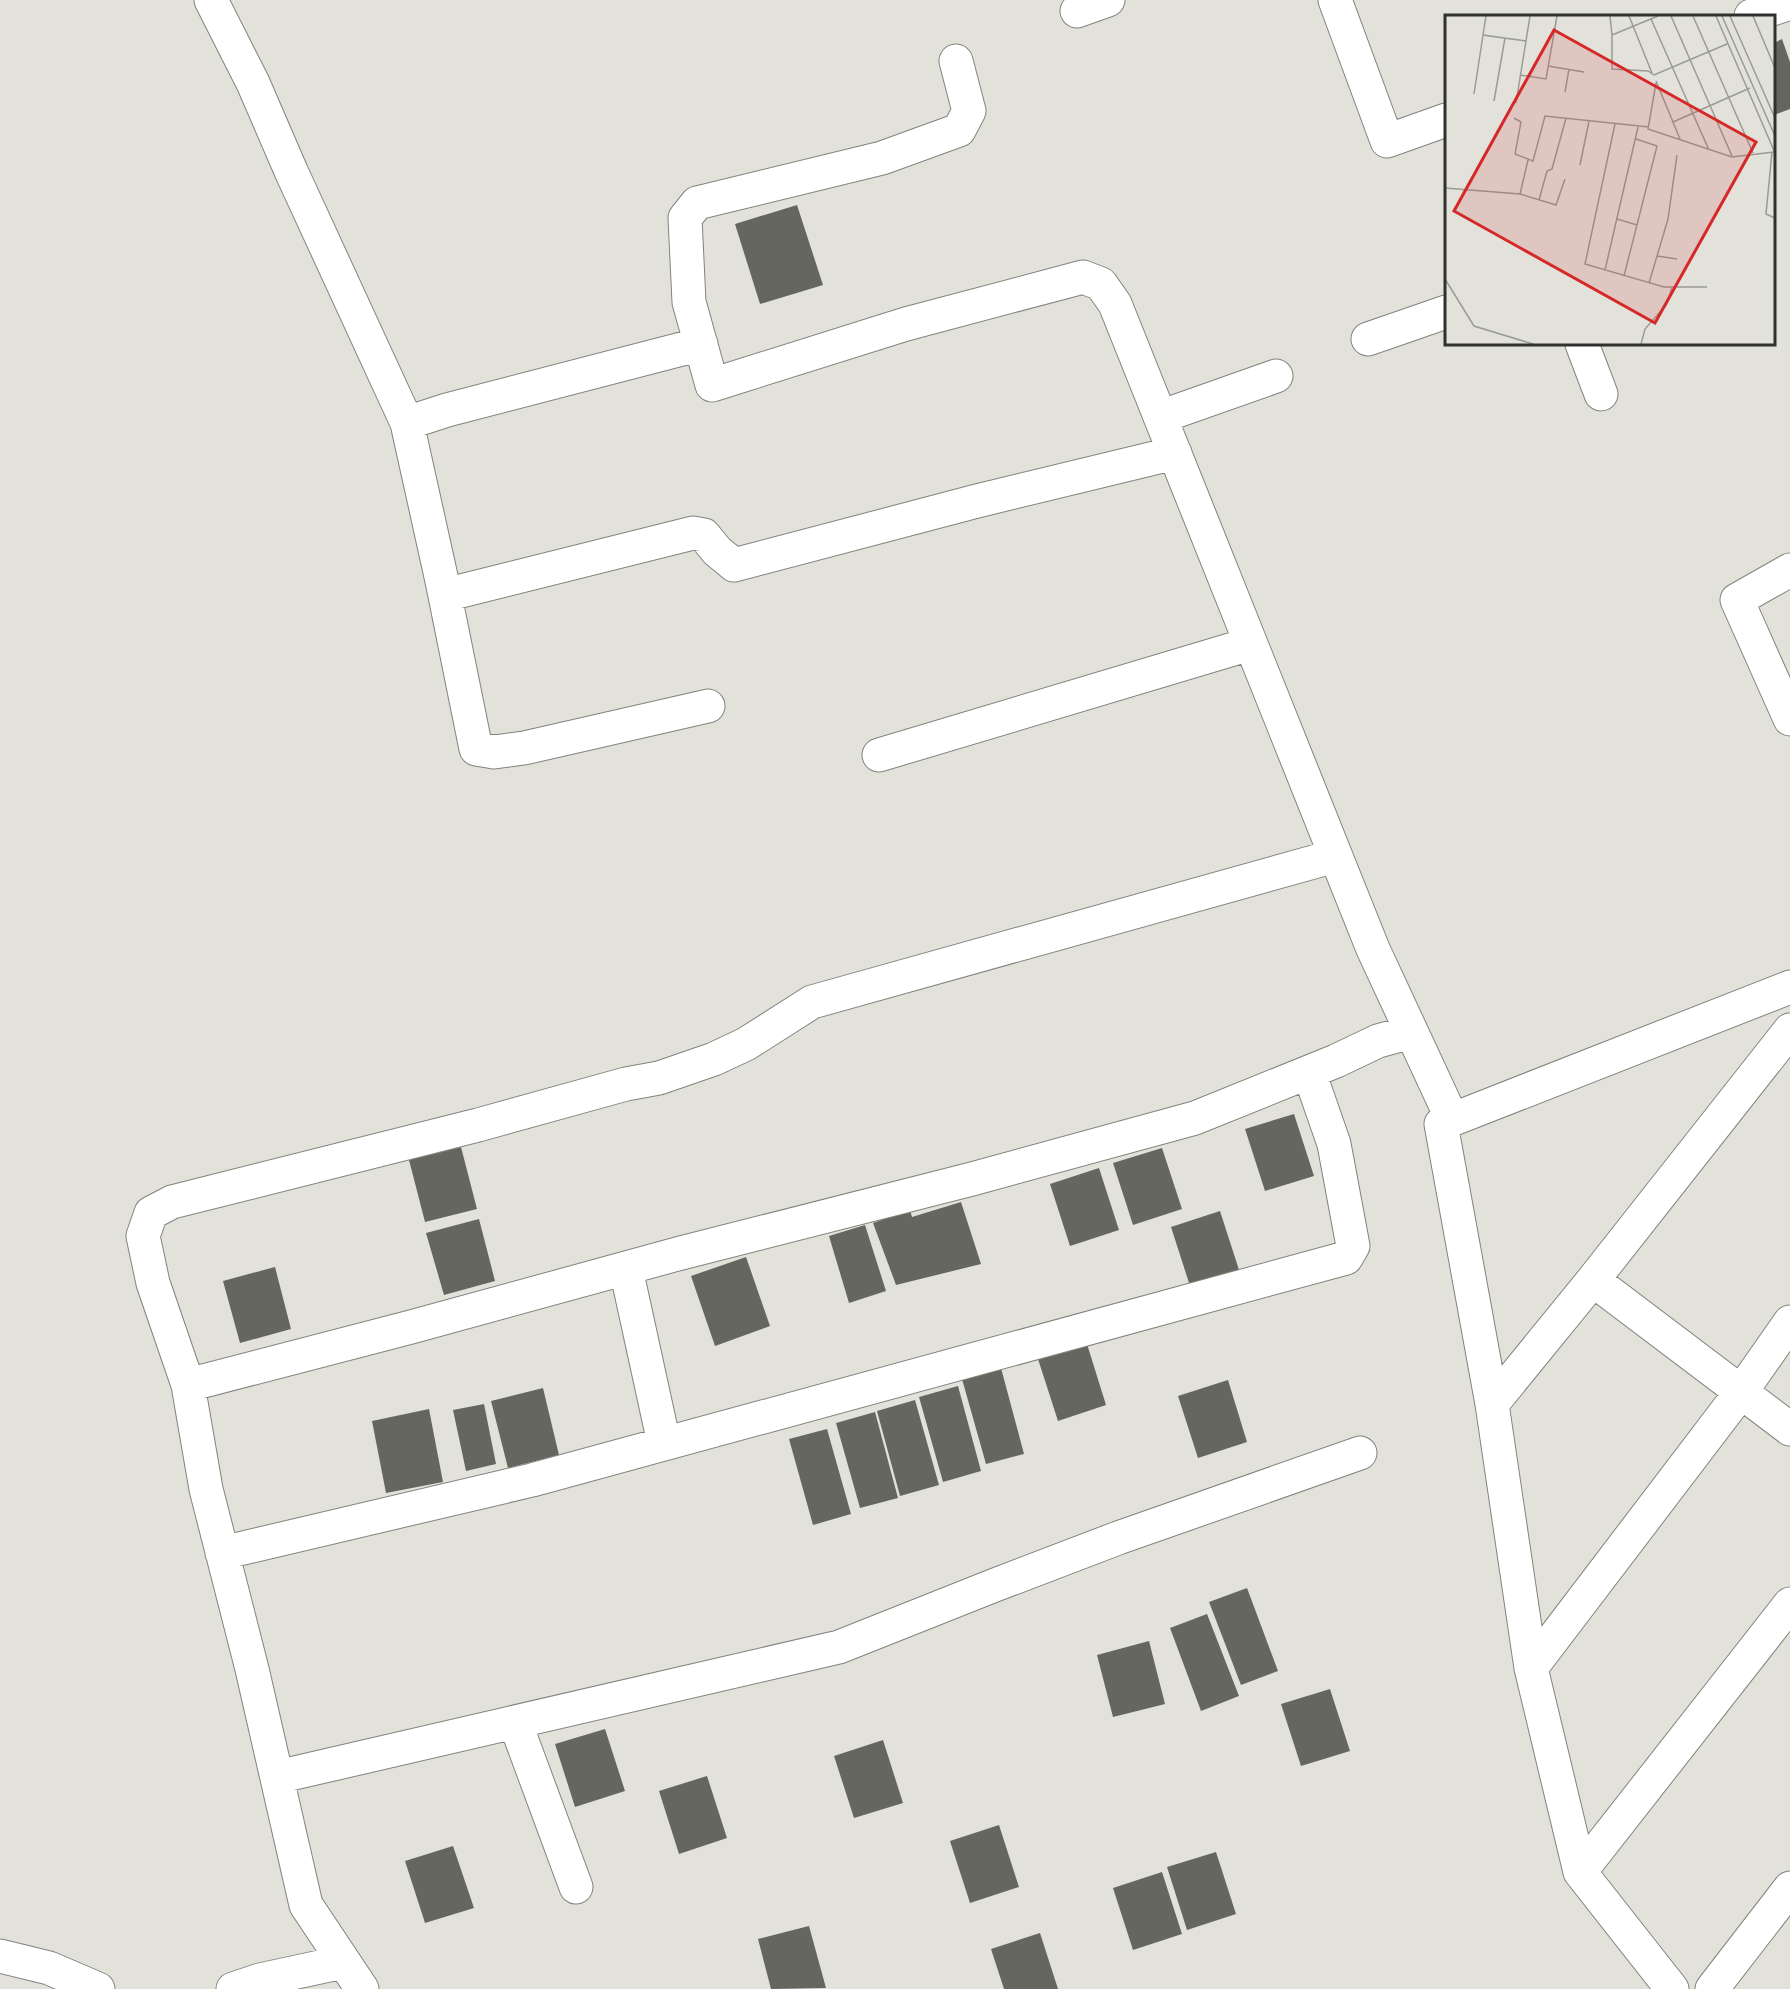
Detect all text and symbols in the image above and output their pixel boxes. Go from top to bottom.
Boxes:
inset map [1445,15,1775,345]

